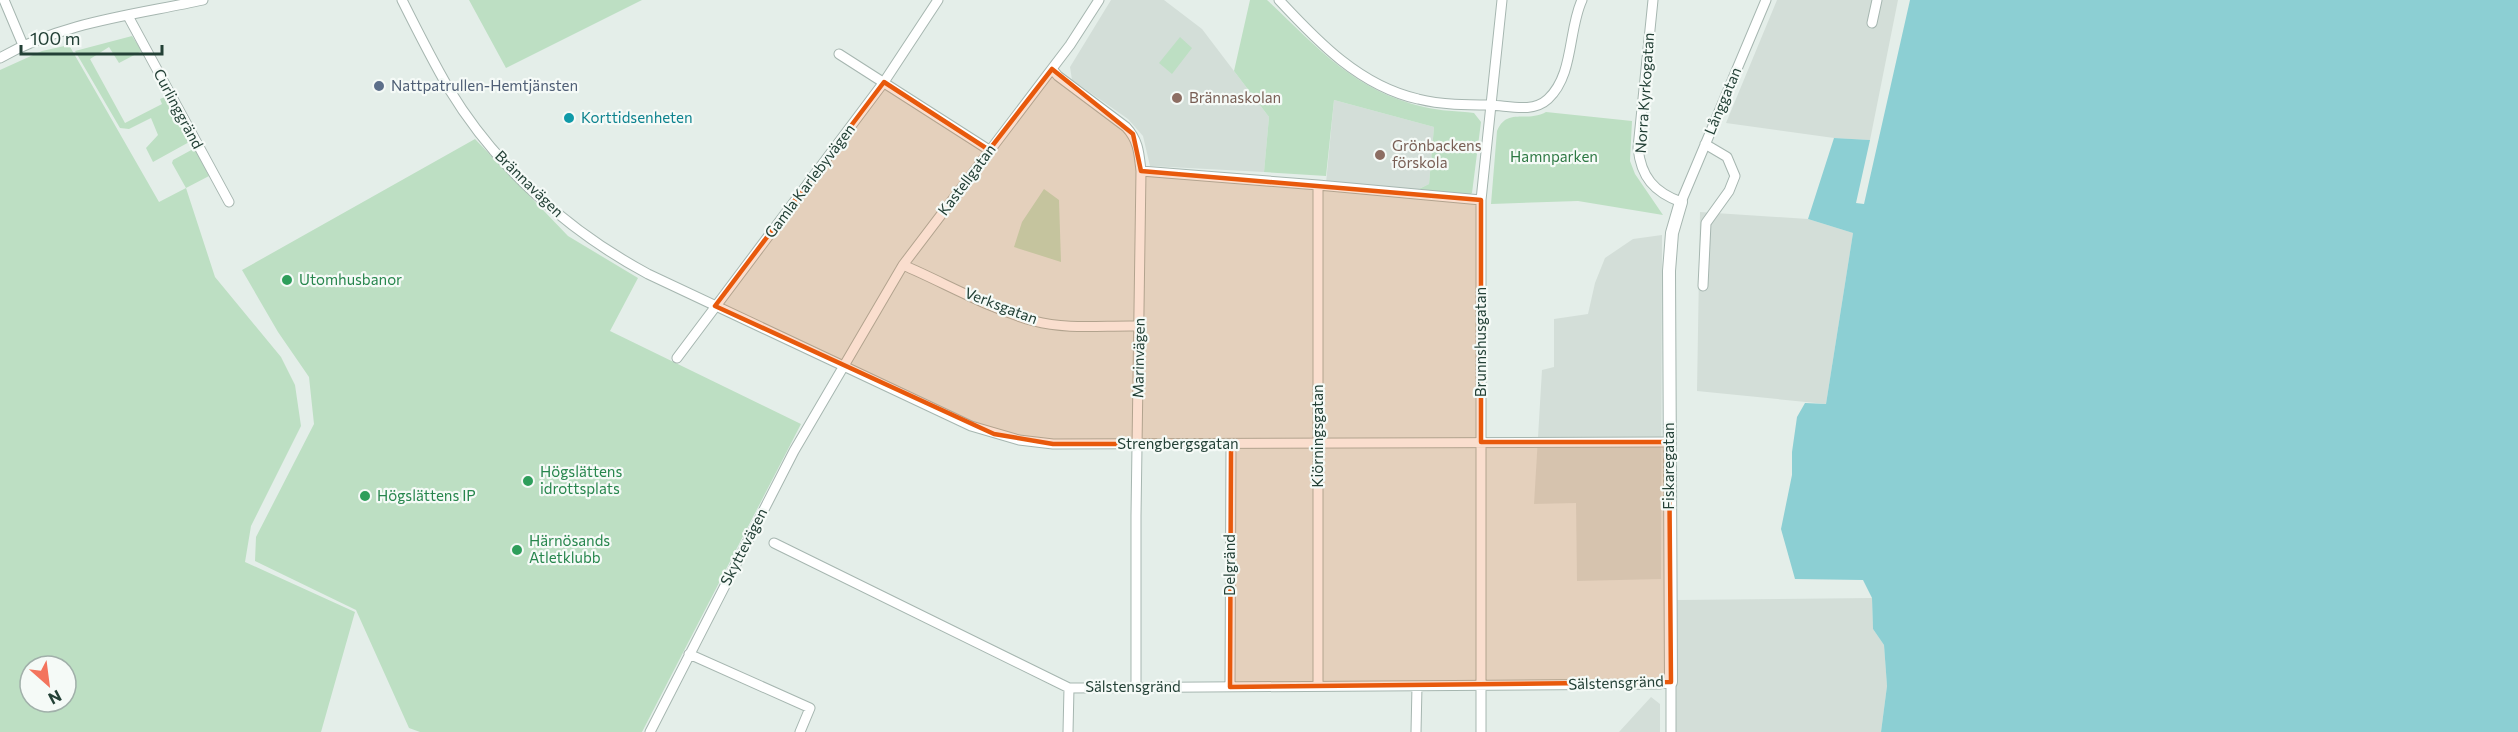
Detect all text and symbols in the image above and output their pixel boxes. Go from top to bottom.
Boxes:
scale bar [21,18,162,56]
text: 100 m [30,27,80,49]
street label: Norra Kyrkogatan [1631,32,1657,154]
street label: Långgatan [1700,64,1744,137]
street label: Curlinggränd [150,65,207,152]
place label: Nattpatrullen-Hemtjänsten [391,76,578,94]
marker: Nattpatrullen-Hemtjänsten [372,79,386,93]
place label: Brännaskolan [1189,88,1281,106]
marker: Brännaskolan [1170,91,1184,105]
place label: Korttidsenheten [581,108,693,126]
marker: Korttidsenheten [562,111,576,125]
street label: Gamla Karlebyvägen [760,120,858,241]
place label: Grönbackens förskola [1392,136,1482,171]
street label: Kastellgatan [934,140,999,219]
street label: Brännavägen [492,146,568,220]
park label: Hamnparken [1510,147,1598,165]
marker: Grönbackens förskola [1373,148,1387,162]
place label: Utomhusbanor [299,270,402,288]
marker: Utomhusbanor [280,273,294,287]
street label: Verksgatan [962,283,1040,327]
street label: Brunnshusgatan [1471,287,1489,397]
street label: Marinvägen [1128,318,1148,398]
street label: Kiörningsgatan [1308,384,1326,488]
street label: Fiskaregatan [1659,422,1677,510]
street label: Strengbergsgatan [1117,434,1239,452]
place label: Högslättens idrottsplats [540,462,622,497]
marker: Högslättens idrottsplats [521,474,535,488]
place label: Högslättens IP [377,486,476,504]
marker: Högslättens IP [358,489,372,503]
street label: Skyttevägen [716,505,770,588]
place label: Härnösands Atletklubb [529,531,610,566]
street label: Delgränd [1220,534,1238,596]
marker: Härnösands Atletklubb [510,543,524,557]
north arrow [18,654,78,714]
street label: Sälstensgränd [1568,671,1664,693]
street label: Sälstensgränd [1085,677,1181,695]
text: N [46,686,65,709]

